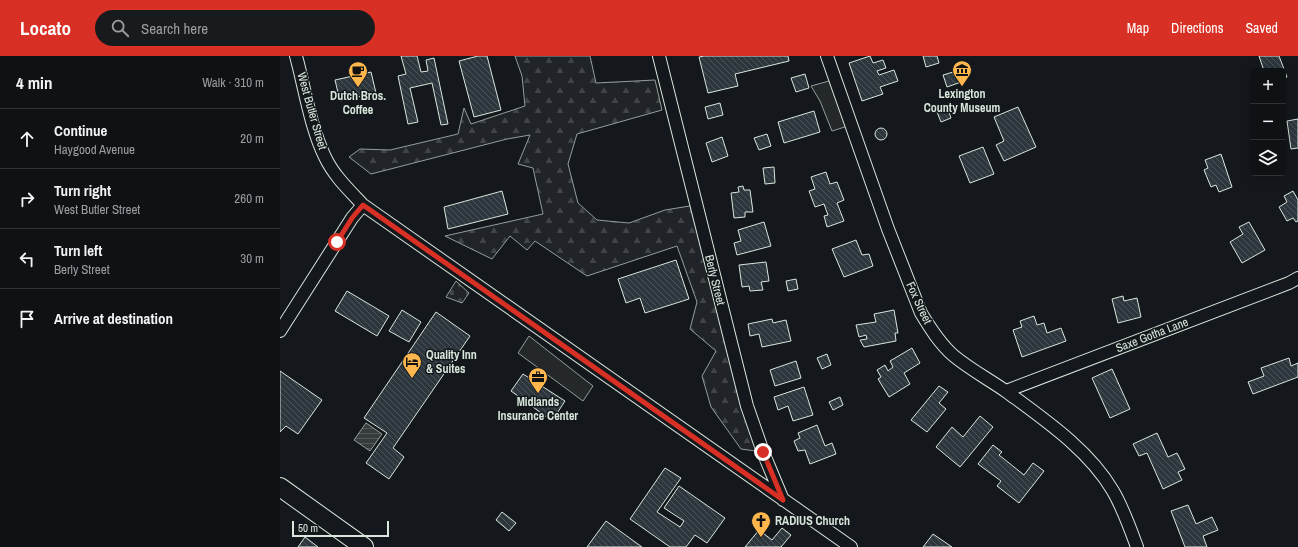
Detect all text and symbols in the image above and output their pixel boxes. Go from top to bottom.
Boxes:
search box [95,10,375,46]
text: Locato [20,15,71,41]
icon: search [109,17,131,39]
text: Search here [141,18,208,39]
text: Map [1127,19,1149,37]
text: Directions [1171,19,1223,37]
text: Saved [1245,19,1278,37]
museum icon: Lexington County Museum [951,59,973,87]
cafe icon: Dutch Bros. Coffee [347,60,369,88]
map controls [1250,68,1286,176]
button: + [1250,68,1286,104]
street label: West Butler Street [293,70,331,152]
text: 4 min [16,71,52,94]
text: Walk · 310 m [202,74,264,91]
place label: Lexington County Museum [924,86,1001,116]
place label: Dutch Bros. Coffee [330,88,386,118]
button: − [1250,104,1286,140]
text: Continue [54,120,107,141]
icon: ahead [16,128,38,150]
text: 20 m [240,130,264,147]
button: layers [1250,140,1286,176]
text: Haygood Avenue [54,141,135,158]
text: Turn right [54,180,111,201]
icon: right [16,188,38,210]
text: 260 m [234,190,264,207]
text: West Butler Street [54,201,140,218]
route start [328,233,346,251]
text: Turn left [54,240,102,261]
icon: left [16,248,38,270]
text: 30 m [240,250,264,267]
street label: Berly Street [701,253,729,307]
text: Berly Street [54,261,110,278]
street label: Fox Street [902,279,936,327]
icon: arrive [16,308,38,330]
text: Arrive at destination [54,308,173,329]
street label: Saxe Gotha Lane [1113,314,1191,356]
place label: Quality Inn & Suites [426,347,477,377]
hotel icon: Quality Inn & Suites [401,351,423,379]
office icon: Midlands Insurance Center [527,366,549,394]
place label: Midlands Insurance Center [498,394,578,424]
route end [754,443,772,461]
church icon: RADIUS Church [750,510,772,538]
place label: RADIUS Church [775,513,850,529]
scale bar [292,519,389,538]
text: 50 m [298,521,318,535]

